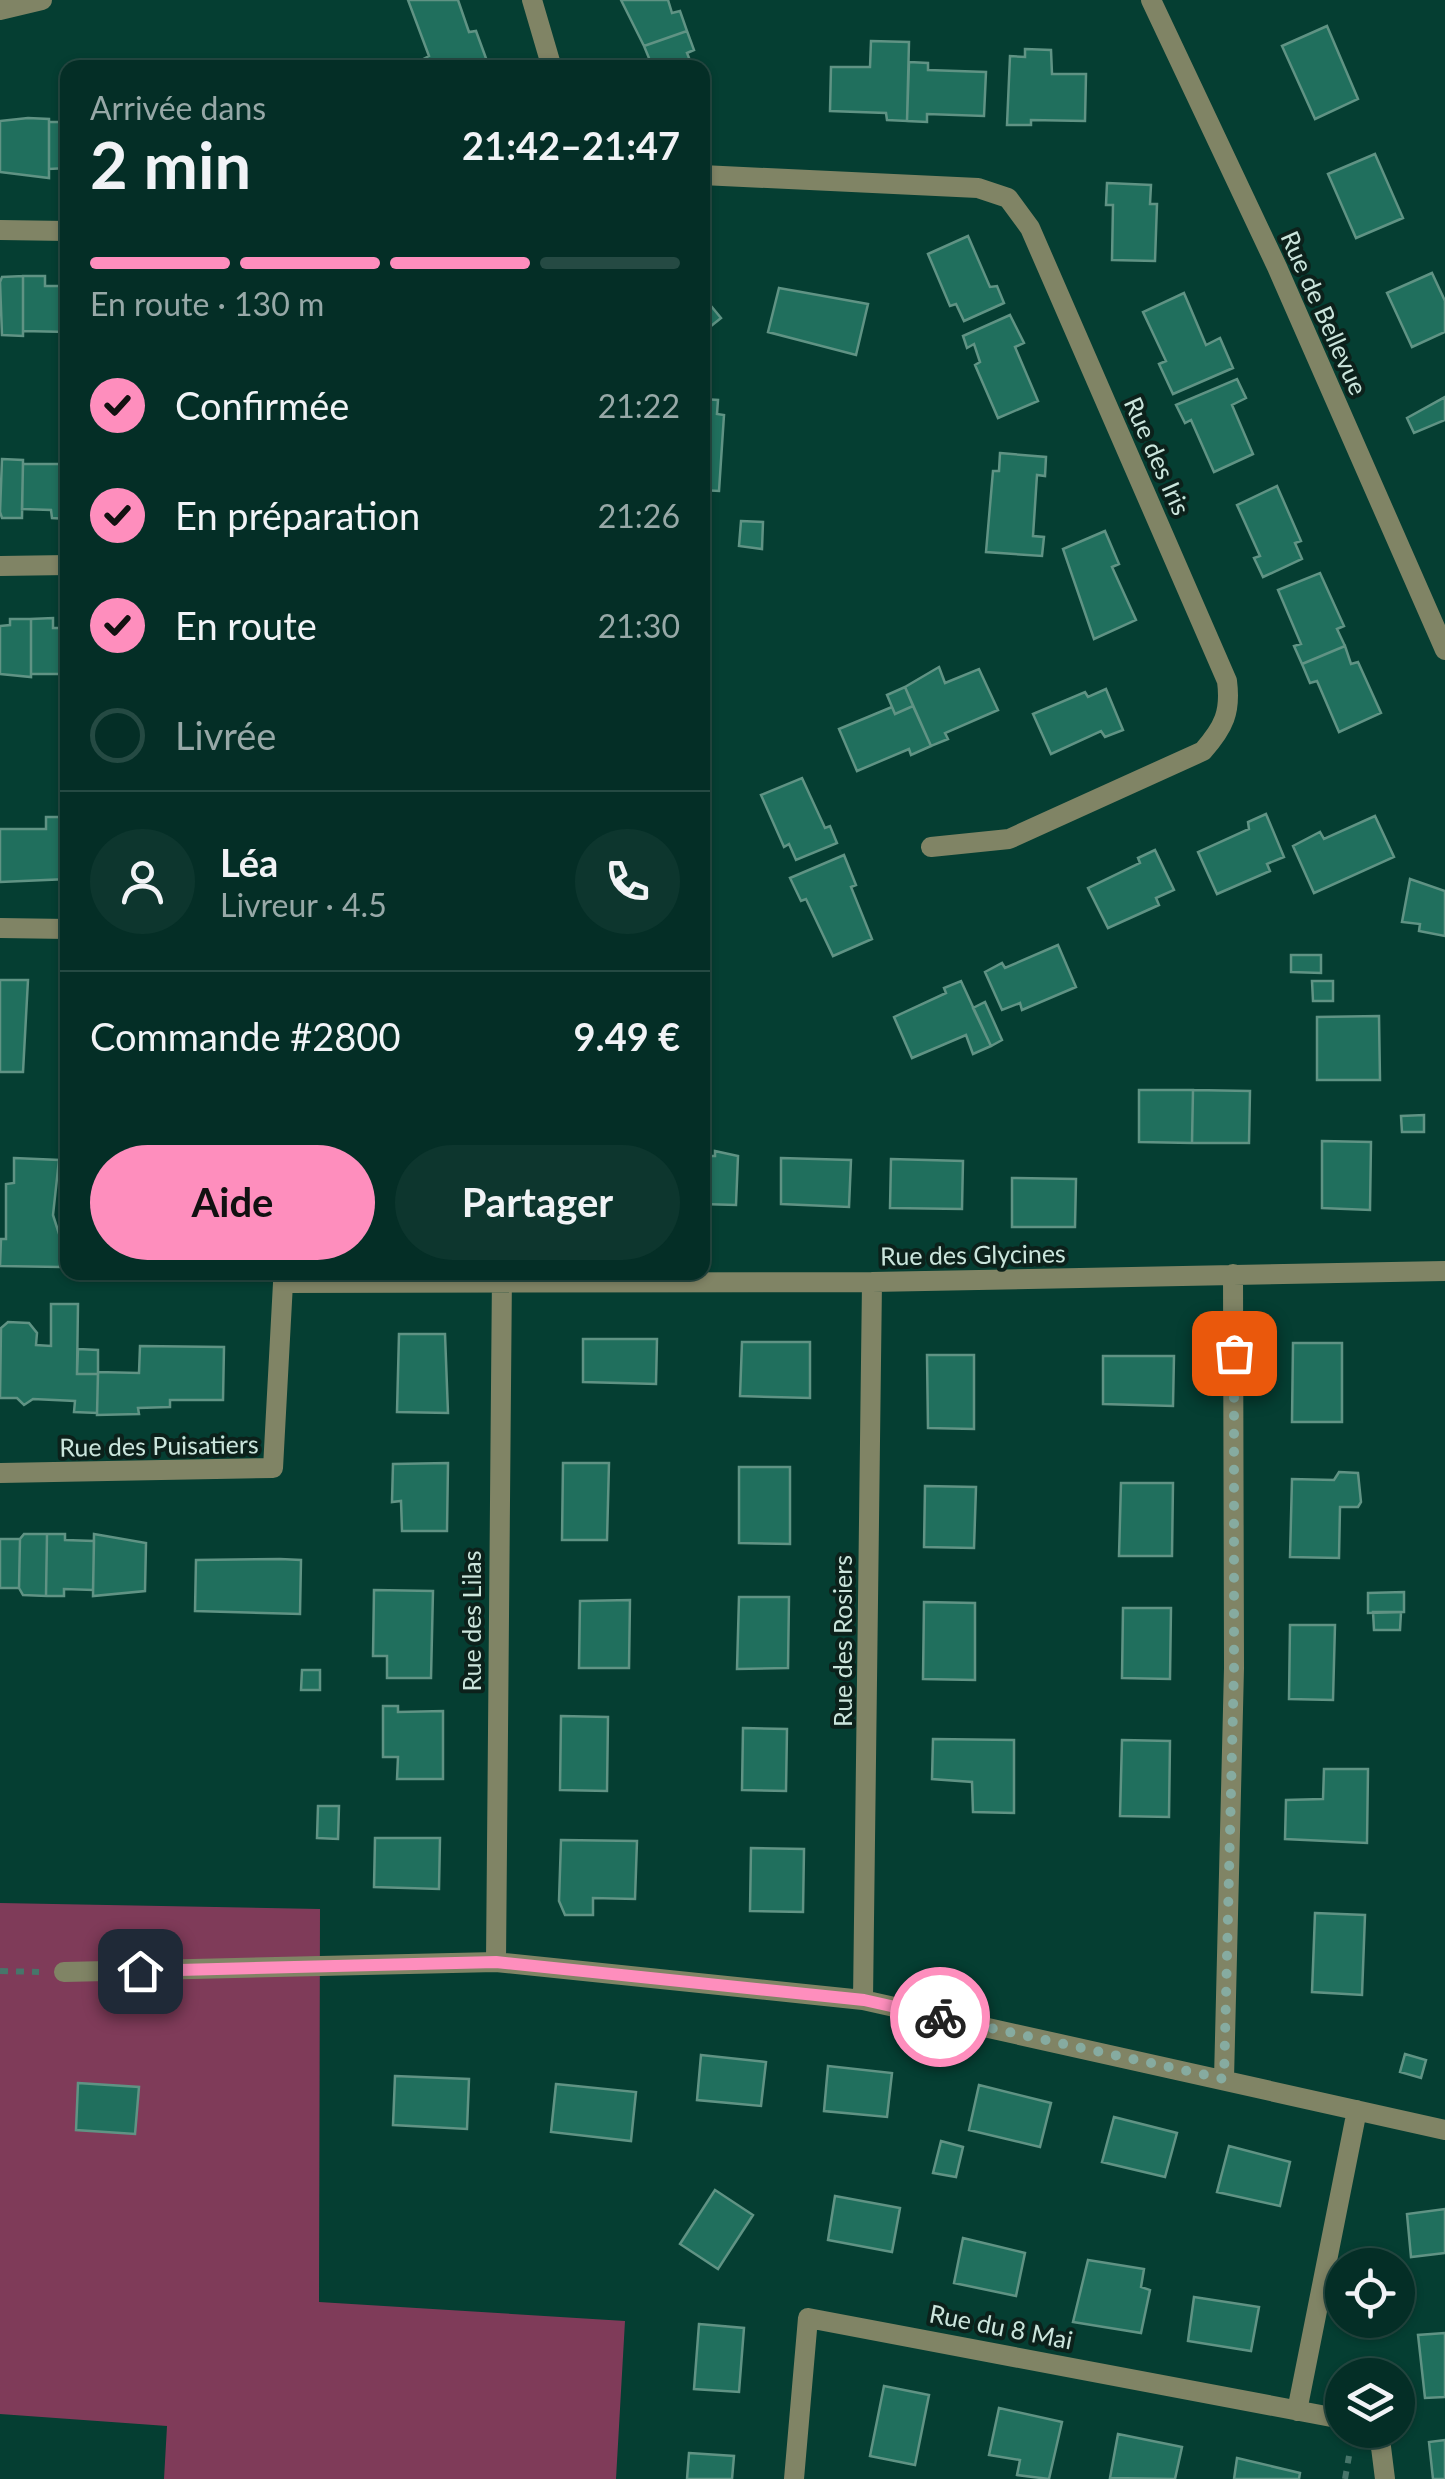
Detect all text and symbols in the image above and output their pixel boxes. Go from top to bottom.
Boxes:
text: Arrivée dans [90,88,266,127]
text: 21:42–21:47 [462,122,680,168]
text: 2 min [90,125,251,203]
street label: Rue de Bellevue [1275,226,1374,399]
text: En route · 130 m [90,284,324,323]
icon: check [90,378,145,433]
text: Confirmée [175,382,349,428]
text: 21:22 [598,386,680,425]
street label: Rue des Iris [1119,392,1197,519]
icon: check [90,488,145,543]
text: En préparation [175,492,420,538]
text: 21:26 [598,496,680,535]
icon: check [90,598,145,653]
text: En route [175,602,317,648]
text: 21:30 [598,606,680,645]
text: Livrée [175,712,276,758]
button: person [90,829,195,934]
button: phone [575,829,680,934]
text: Léa [220,839,278,885]
text: Livreur · 4.5 [220,885,387,924]
text: Commande #2800 [90,1013,400,1059]
text: 9.49 € [574,1013,680,1059]
button: Aide [90,1145,375,1260]
button: Partager [395,1145,680,1260]
street label: Rue des Glycines [880,1237,1066,1271]
pin [1192,1311,1277,1396]
icon: bag [1207,1326,1262,1381]
street label: Rue des Puisatiers [59,1428,259,1462]
street label: Rue des Lilas [456,1550,486,1692]
street label: Rue des Rosiers [827,1555,857,1727]
pin [98,1929,183,2014]
icon: home [113,1944,168,1999]
courier [890,1967,990,2067]
icon: bike [913,1990,968,2045]
map controls [1325,2248,1415,2448]
button: locate [1325,2248,1415,2338]
street label: Rue du 8 Mai [927,2297,1075,2355]
button: layers [1325,2358,1415,2448]

